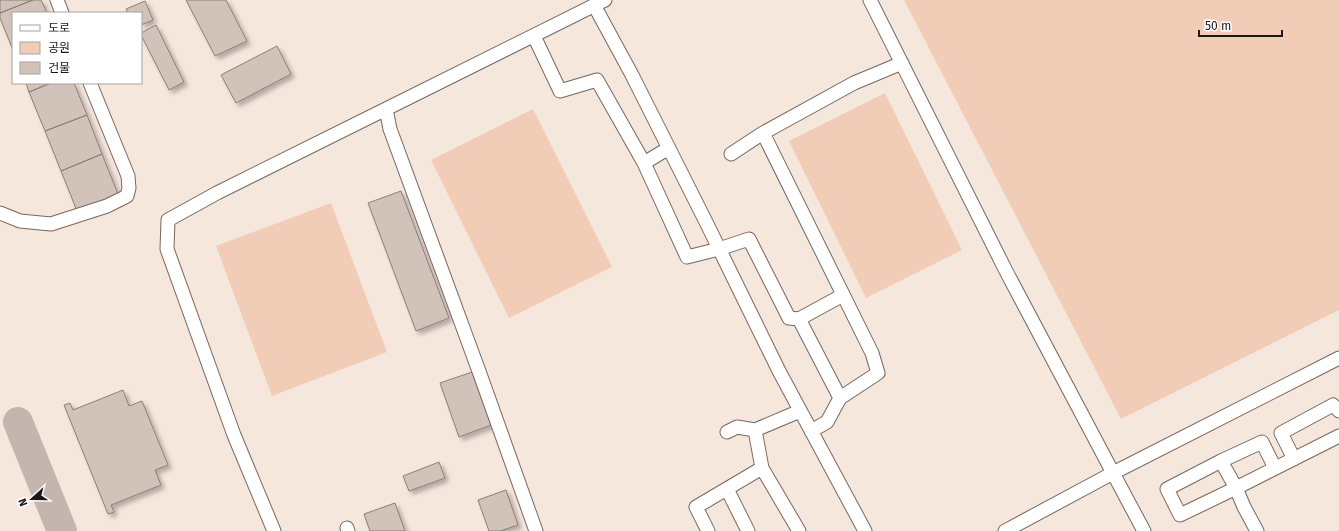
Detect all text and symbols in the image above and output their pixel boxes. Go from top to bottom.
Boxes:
legend [12,12,142,84]
scale bar [1199,12,1282,38]
text: 50 m [1205,19,1231,33]
text: 도로 [48,21,70,35]
text: 공원 [48,41,70,55]
text: 건물 [48,61,70,75]
north arrow [12,479,52,519]
text: N [16,497,31,508]

